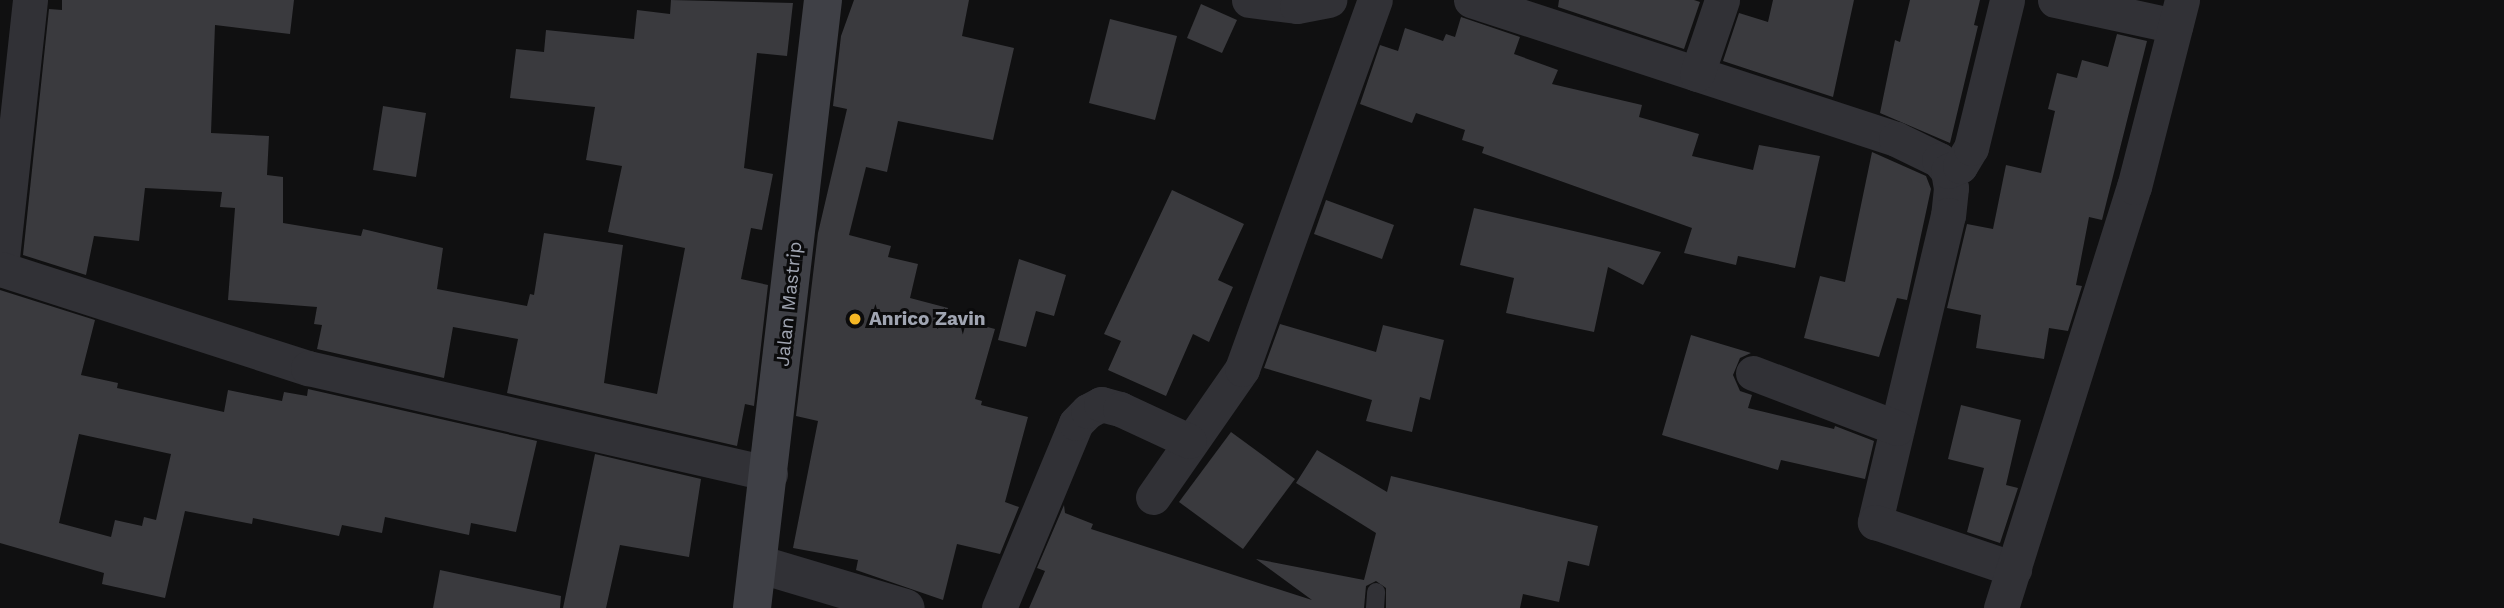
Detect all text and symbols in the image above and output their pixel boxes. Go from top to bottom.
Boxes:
street label: Jalan Mastrip [771,240,807,368]
place label: Anrico Zavin [869,308,986,330]
marker: Anrico Zavin [847,311,863,327]

